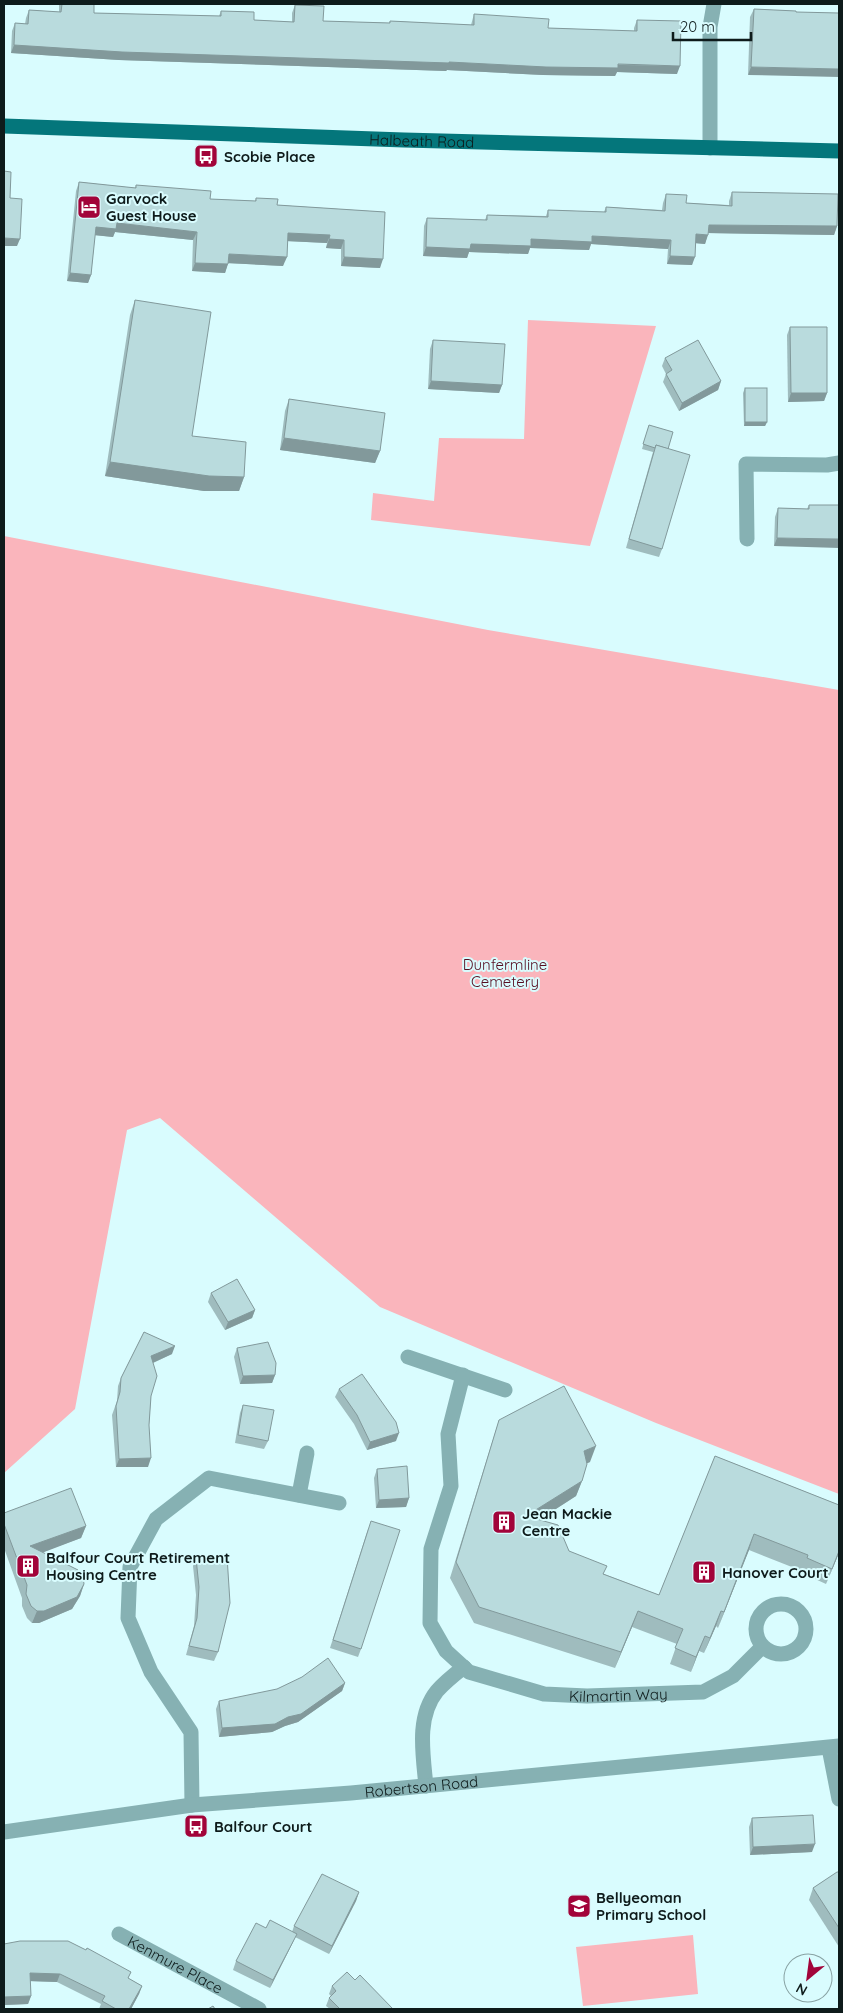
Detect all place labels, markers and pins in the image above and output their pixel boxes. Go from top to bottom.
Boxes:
bus stop icon: Scobie Place [193,143,219,169]
place label: Scobie Place [224,147,315,166]
place label: Garvock Guest House [106,189,197,225]
hotel icon: Garvock Guest House [76,194,102,220]
place label: Jean Mackie Centre [522,1504,612,1540]
building icon: Jean Mackie Centre [491,1509,517,1535]
place label: Balfour Court Retirement Housing Centre [46,1548,230,1584]
building icon: Balfour Court Retirement Housing Centre [15,1553,41,1579]
building icon: Hanover Court [691,1559,717,1585]
place label: Hanover Court [722,1563,829,1582]
bus stop icon: Balfour Court [183,1813,209,1839]
place label: Balfour Court [214,1817,313,1836]
place label: Bellyeoman Primary School [596,1888,706,1924]
school or university icon: Bellyeoman Primary School [566,1893,592,1919]

